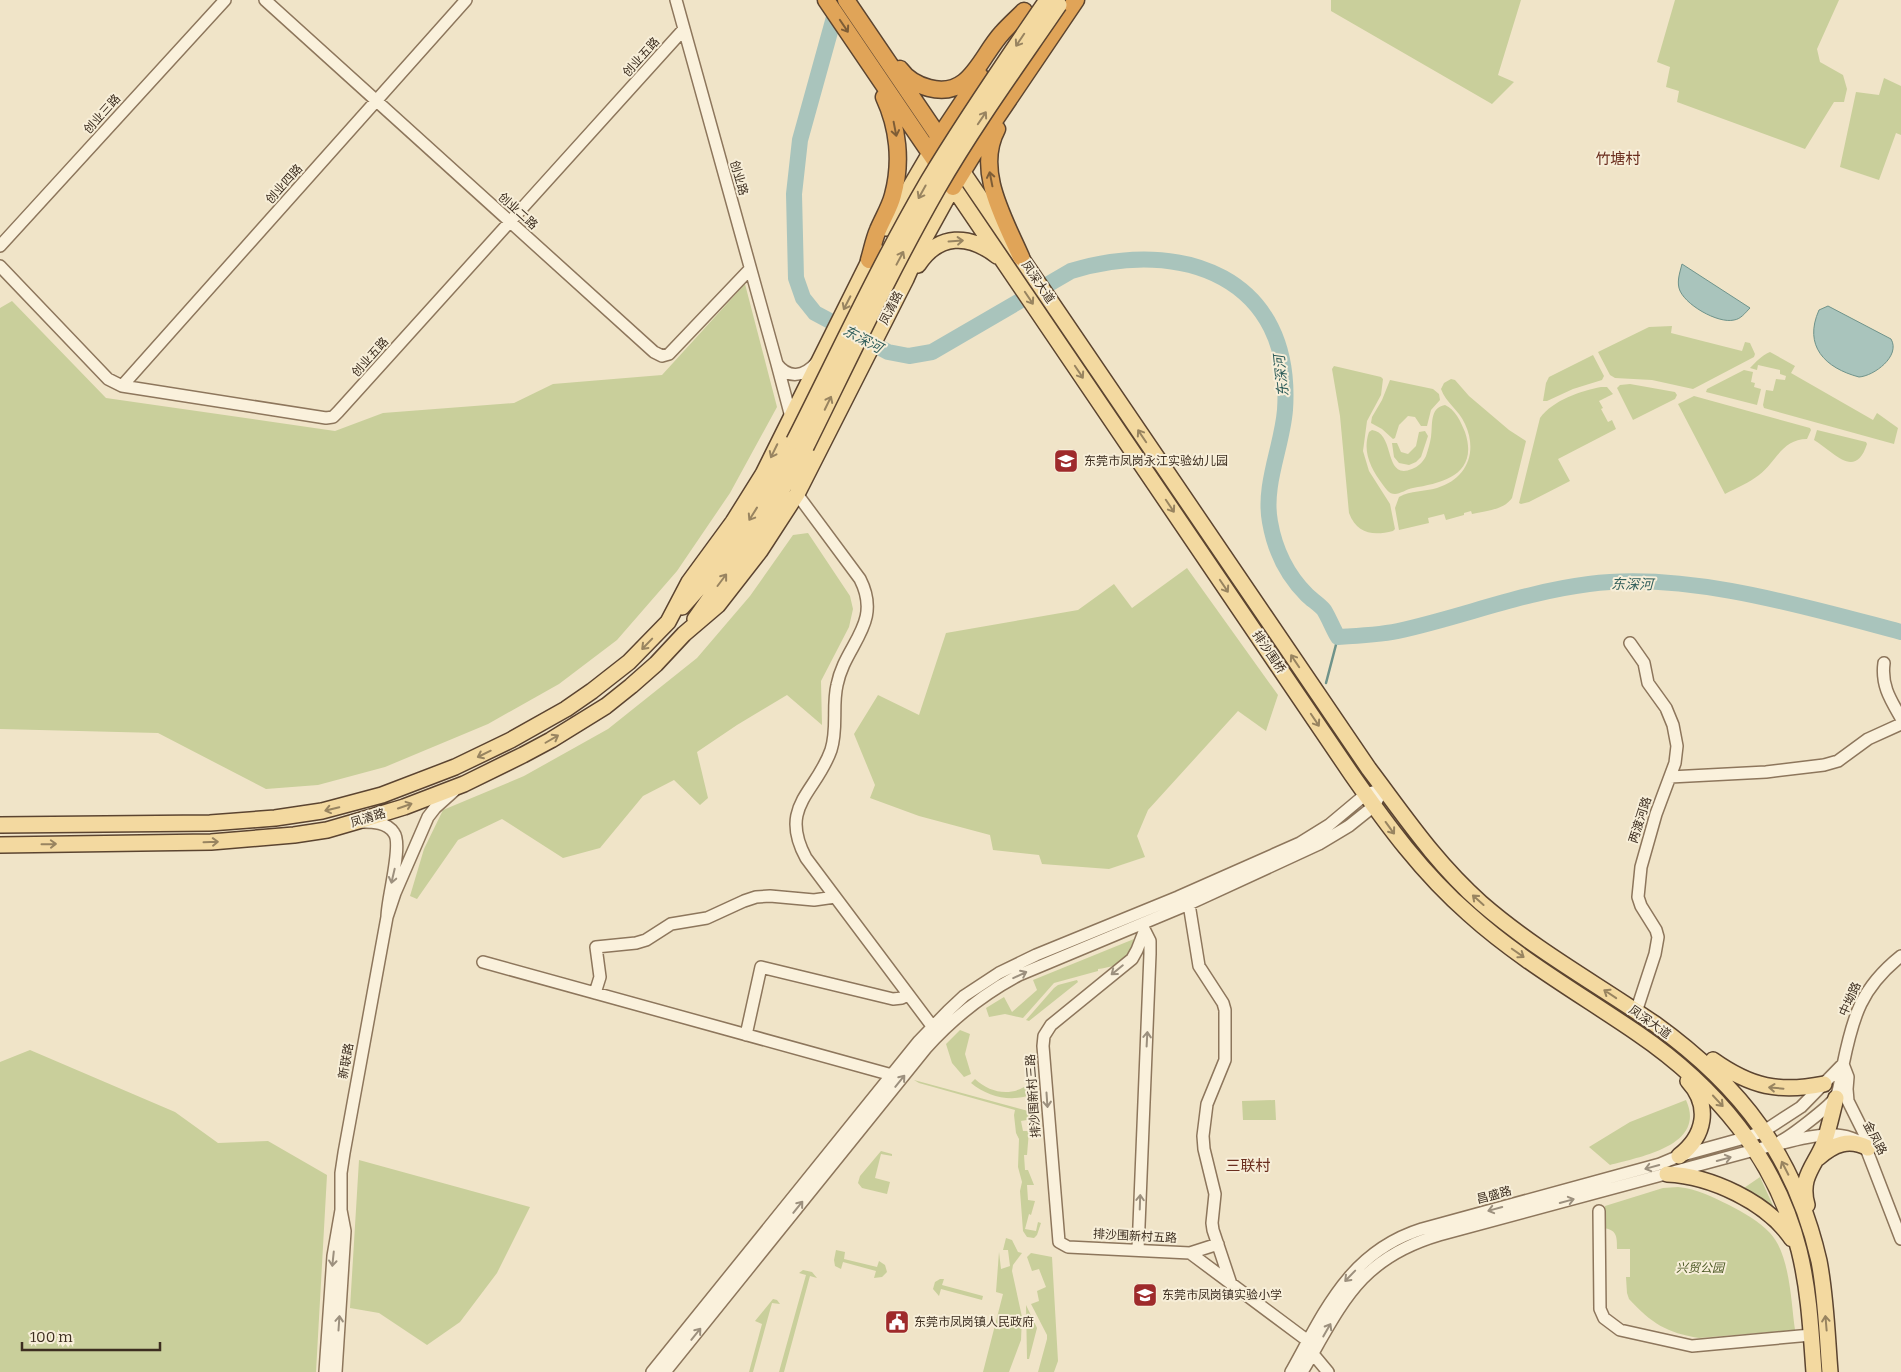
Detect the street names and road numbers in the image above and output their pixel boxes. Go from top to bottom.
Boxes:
street label: 创业五路 [620,34,662,80]
street label: 创业三路 [81,91,123,137]
street label: 创业路 [727,159,751,197]
street label: 创业四路 [263,161,305,207]
street label: 创业二路 [495,190,541,232]
street label: 凤深大道 [1019,258,1057,306]
street label: 凤清路 [877,289,905,327]
street label: 创业五路 [349,334,391,380]
street label: 排沙围桥 [1250,628,1288,676]
street label: 两渡河路 [1626,795,1654,845]
street label: 凤清路 [349,806,387,830]
street label: 中坳路 [1836,980,1864,1018]
street label: 凤深大道 [1626,1002,1674,1042]
street label: 新联路 [336,1042,356,1080]
street label: 排沙围新村三路 [1023,1054,1043,1138]
street label: 金凤路 [1860,1119,1890,1157]
street label: 昌盛路 [1475,1184,1513,1206]
street label: 排沙围新村五路 [1093,1227,1177,1245]

